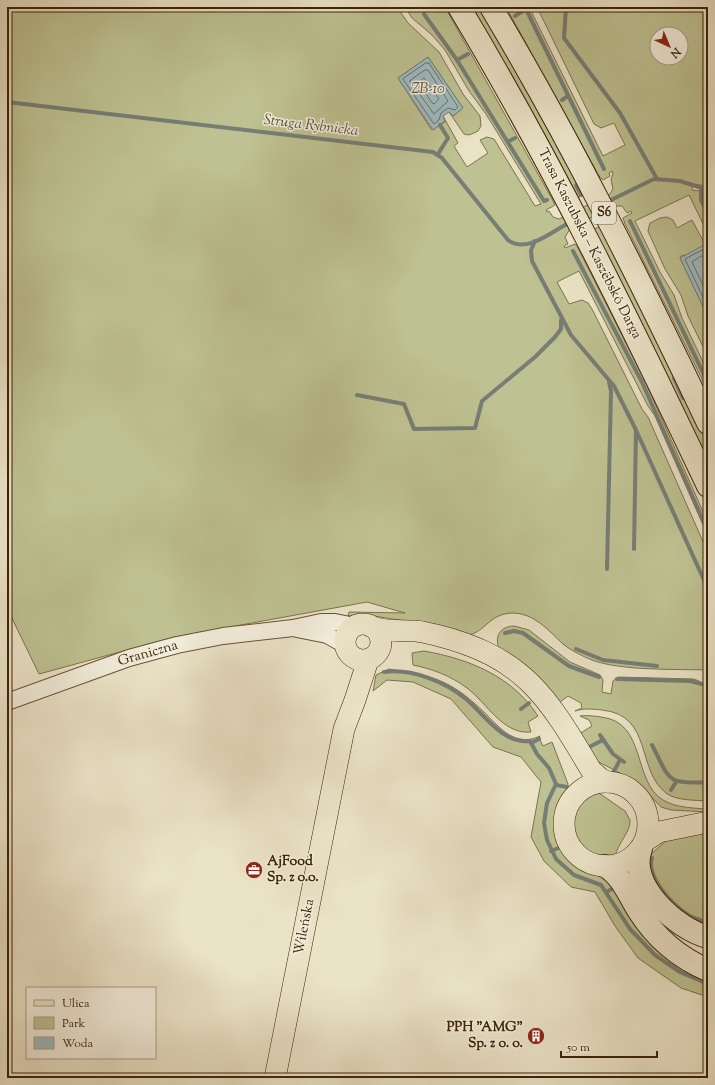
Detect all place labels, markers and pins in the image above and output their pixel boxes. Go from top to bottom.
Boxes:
place label: AjFood Sp. z o.o. [267,852,319,888]
office icon: AjFood Sp. z o.o. [244,860,264,880]
place label: PPH "AMG" Sp. z o. o. [446,1018,523,1054]
building icon: PPH "AMG" Sp. z o. o. [526,1026,546,1046]

